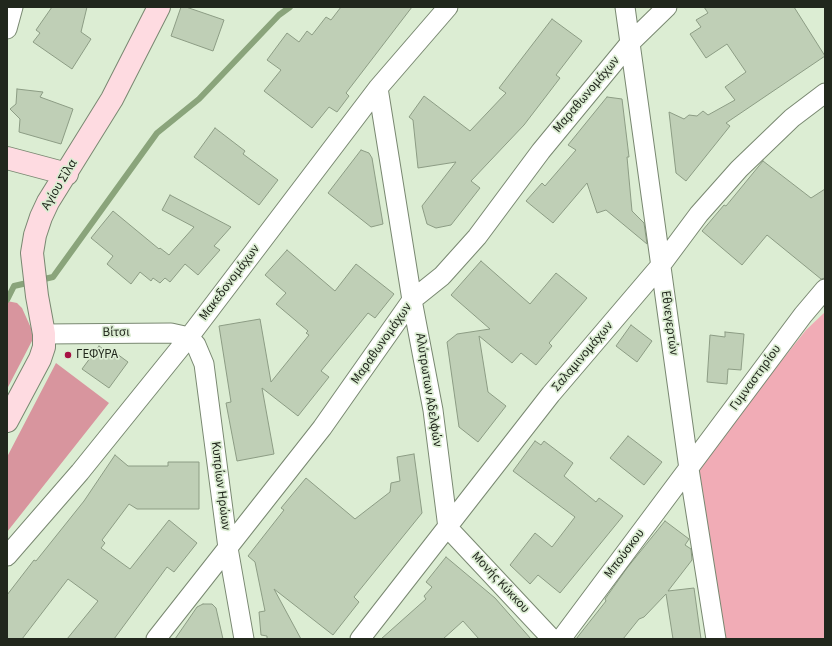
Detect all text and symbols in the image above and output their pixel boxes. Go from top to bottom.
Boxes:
street label: Μαραθωνομάχων [550,53,624,137]
street label: Αγίου Σίλα [39,157,81,213]
street label: Μακεδονομάχων [196,242,264,324]
street label: Εθνεγερτών [657,290,681,356]
street label: Μαραθωνομάχων [348,300,416,388]
street label: Σαλαμινομάχων [549,319,617,395]
street label: Βίτσι [102,325,130,341]
street label: Αλύτρωτων Αδελφών [411,332,445,448]
street label: Γυμναστηρίου [727,342,785,414]
place label: ΓΕΦΥΡΑ [76,347,118,363]
marker: ΓΕΦΥΡΑ [63,350,73,360]
street label: Κυπρίων Ηρώων [207,441,233,531]
street label: Μπούσκου [602,526,648,582]
street label: Μονής Κύκκου [468,549,532,617]

